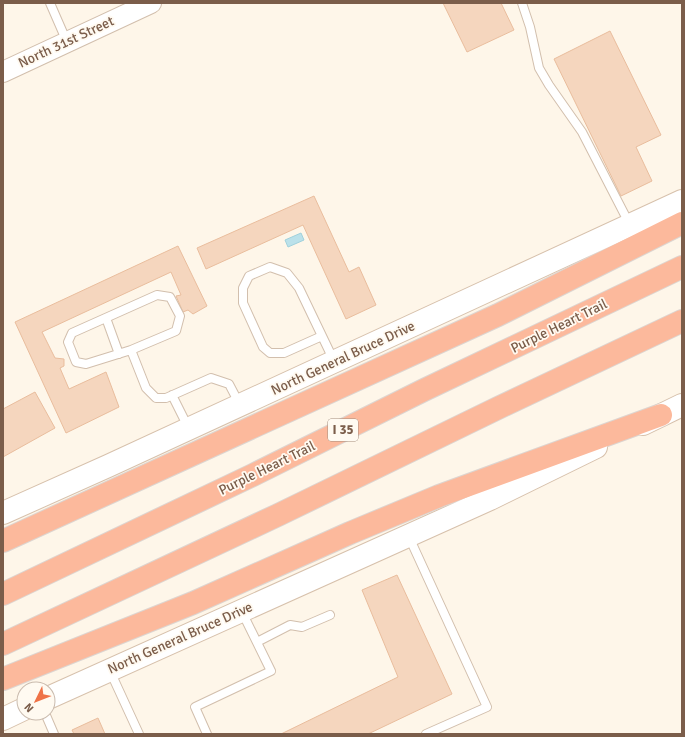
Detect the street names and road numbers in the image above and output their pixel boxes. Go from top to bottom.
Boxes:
street label: North 31st Street [15,12,117,72]
street label: Purple Heart Trail [508,295,610,357]
street label: North General Bruce Drive [268,317,418,399]
road number: I 35 [328,419,358,441]
street label: Purple Heart Trail [216,437,318,499]
street label: North General Bruce Drive [105,598,255,678]

